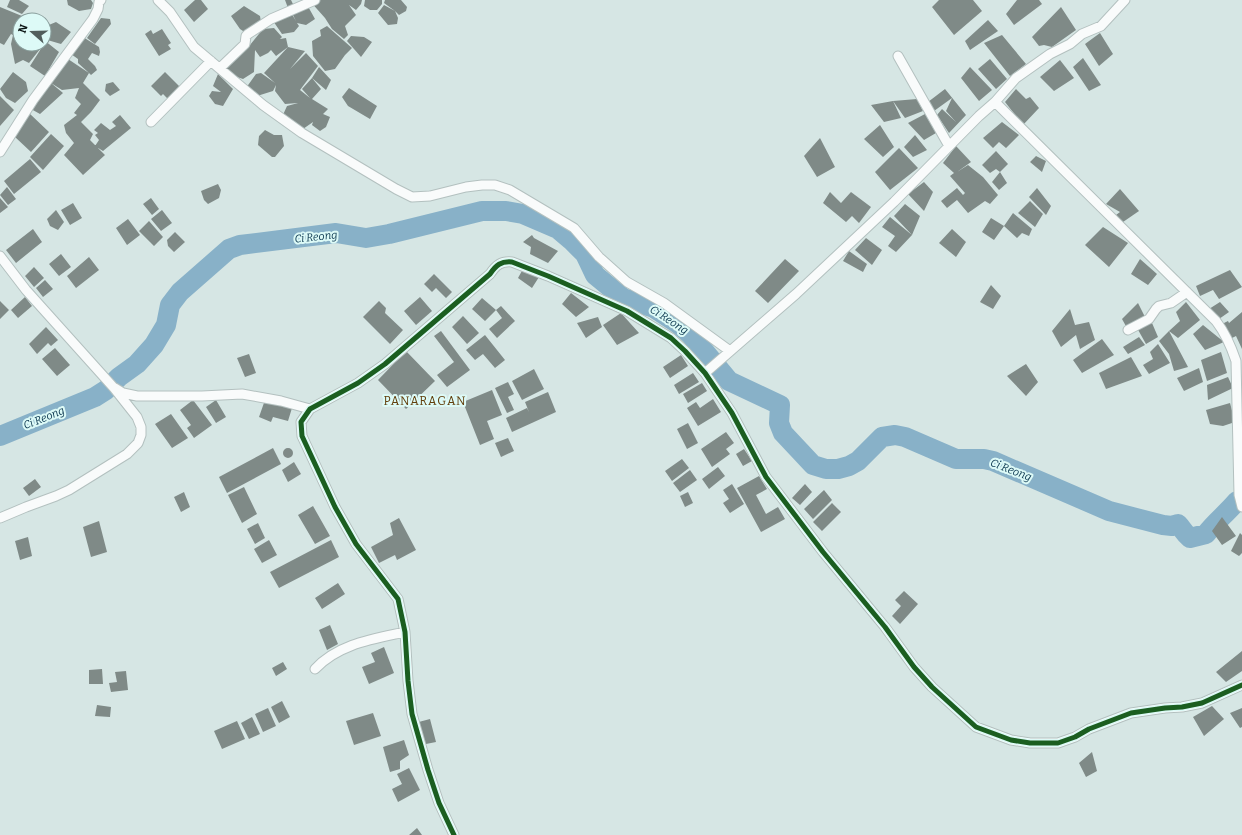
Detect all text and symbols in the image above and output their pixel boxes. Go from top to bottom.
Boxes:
north arrow [12,12,52,52]
text: N [16,22,31,35]
water label: Ci Reong [294,228,338,246]
water label: Ci Reong [647,303,691,337]
district label: PANARAGAN [383,394,467,408]
water label: Ci Reong [22,404,66,432]
water label: Ci Reong [989,456,1033,484]

